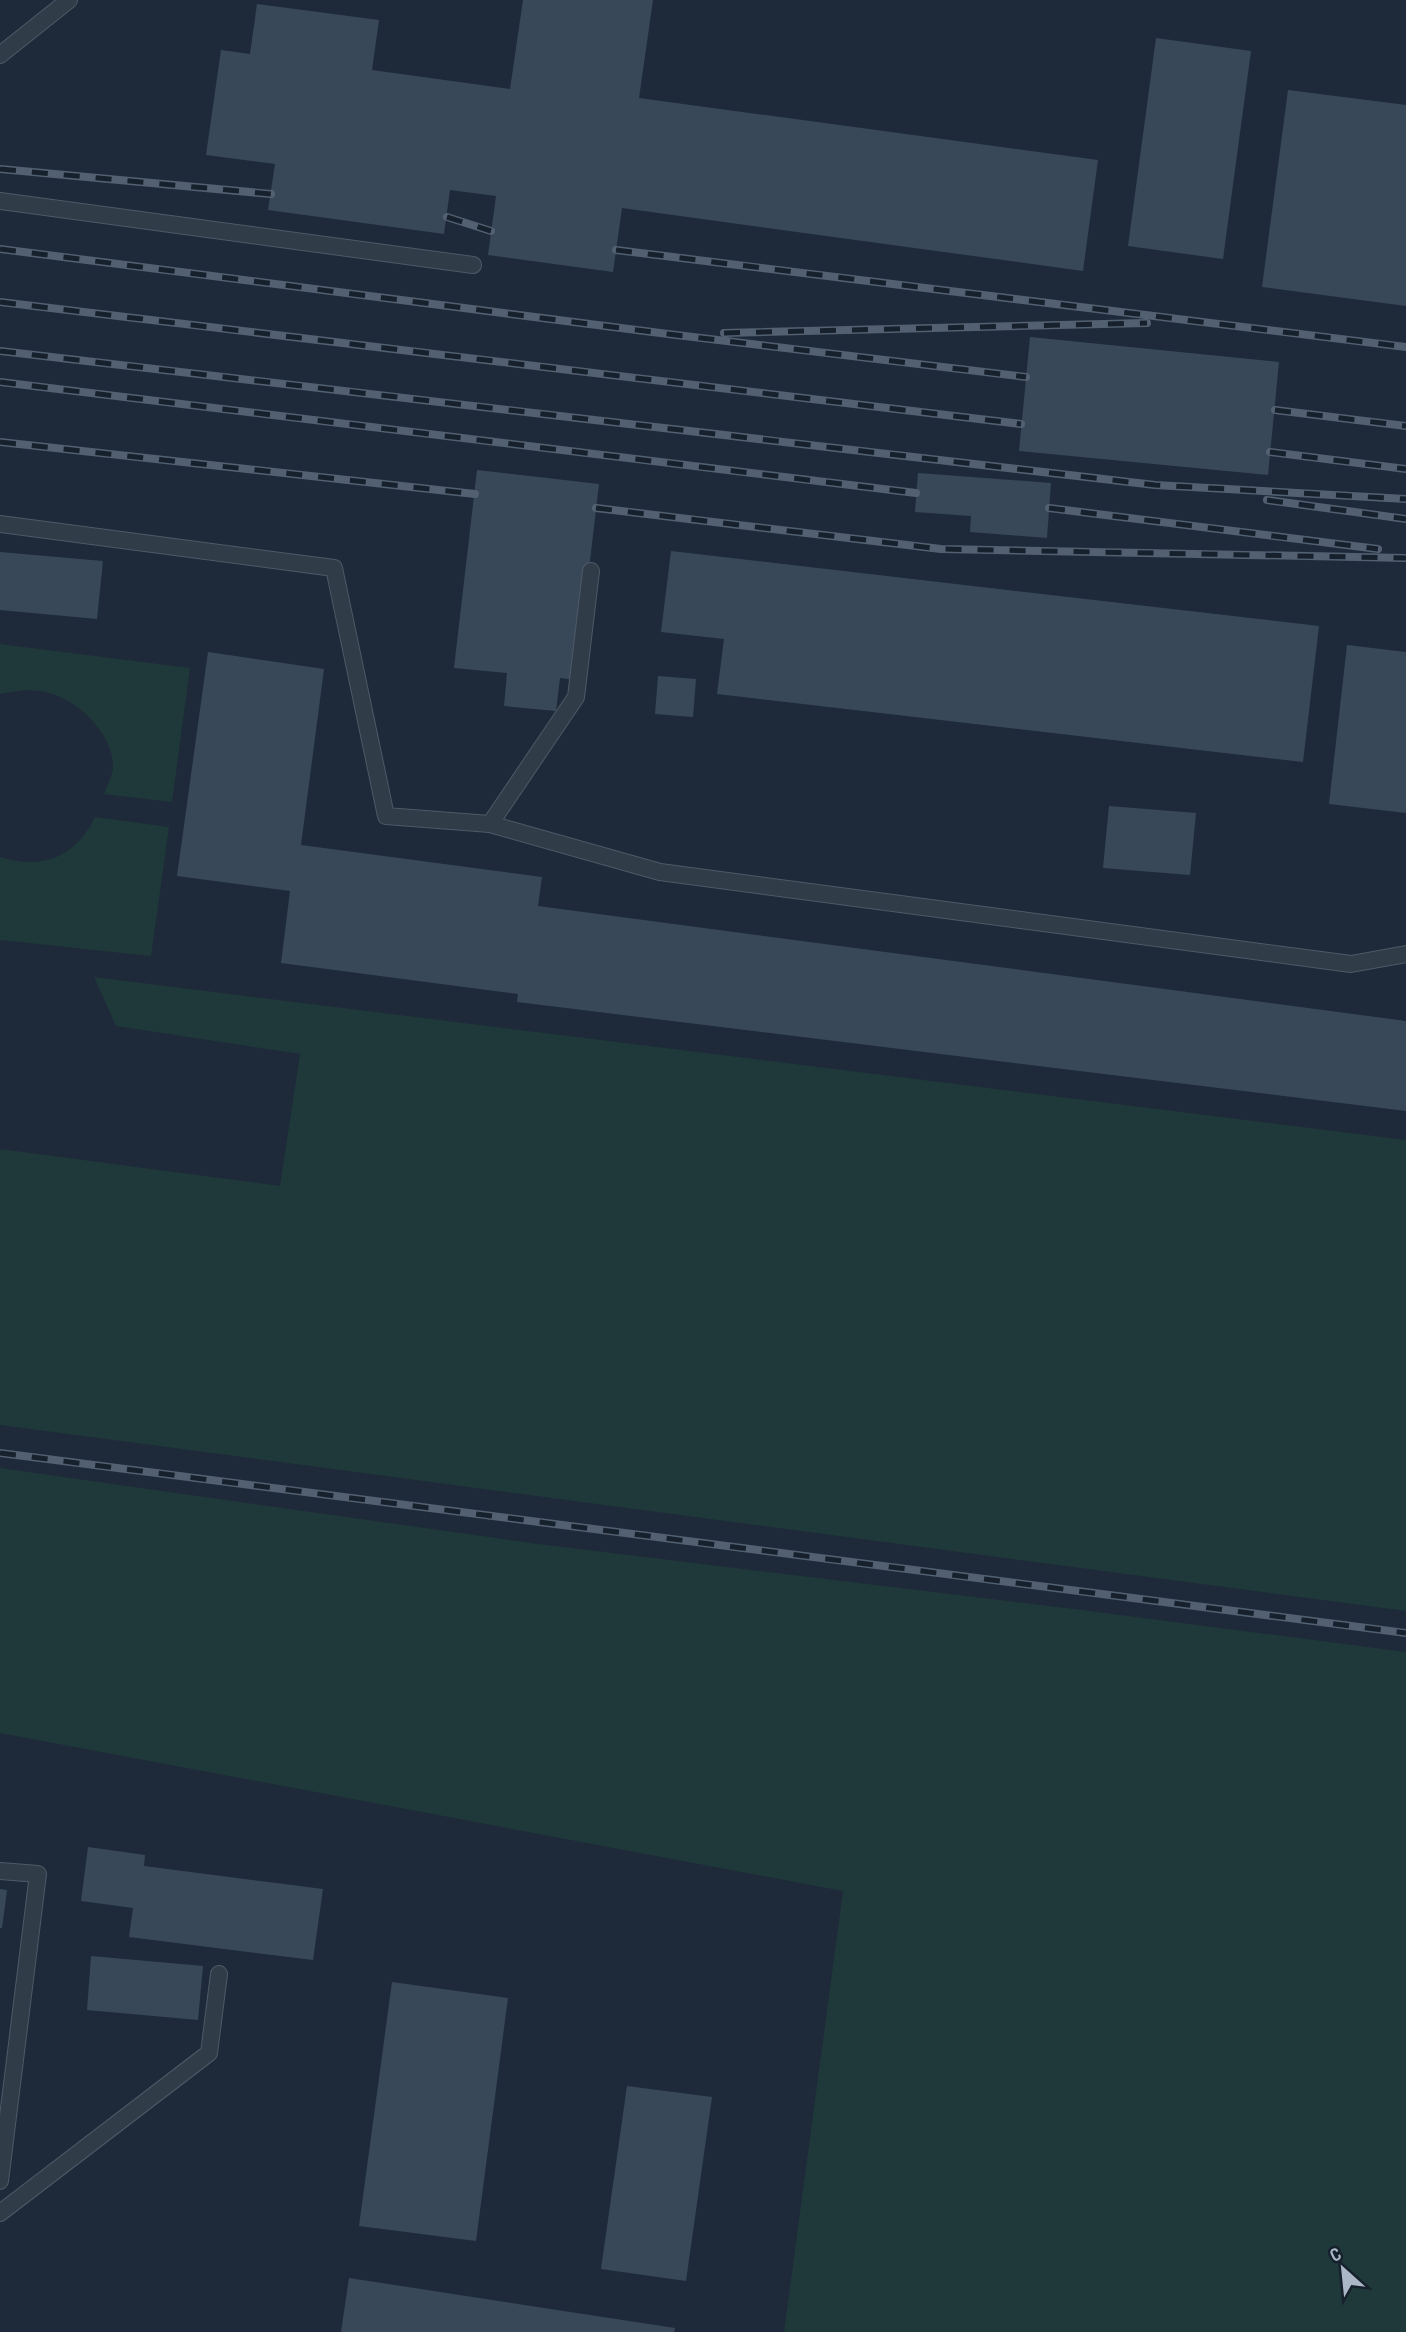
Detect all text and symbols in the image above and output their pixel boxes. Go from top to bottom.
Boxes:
north arrow [1308,2234,1378,2304]
text: С [1326,2243,1346,2268]

